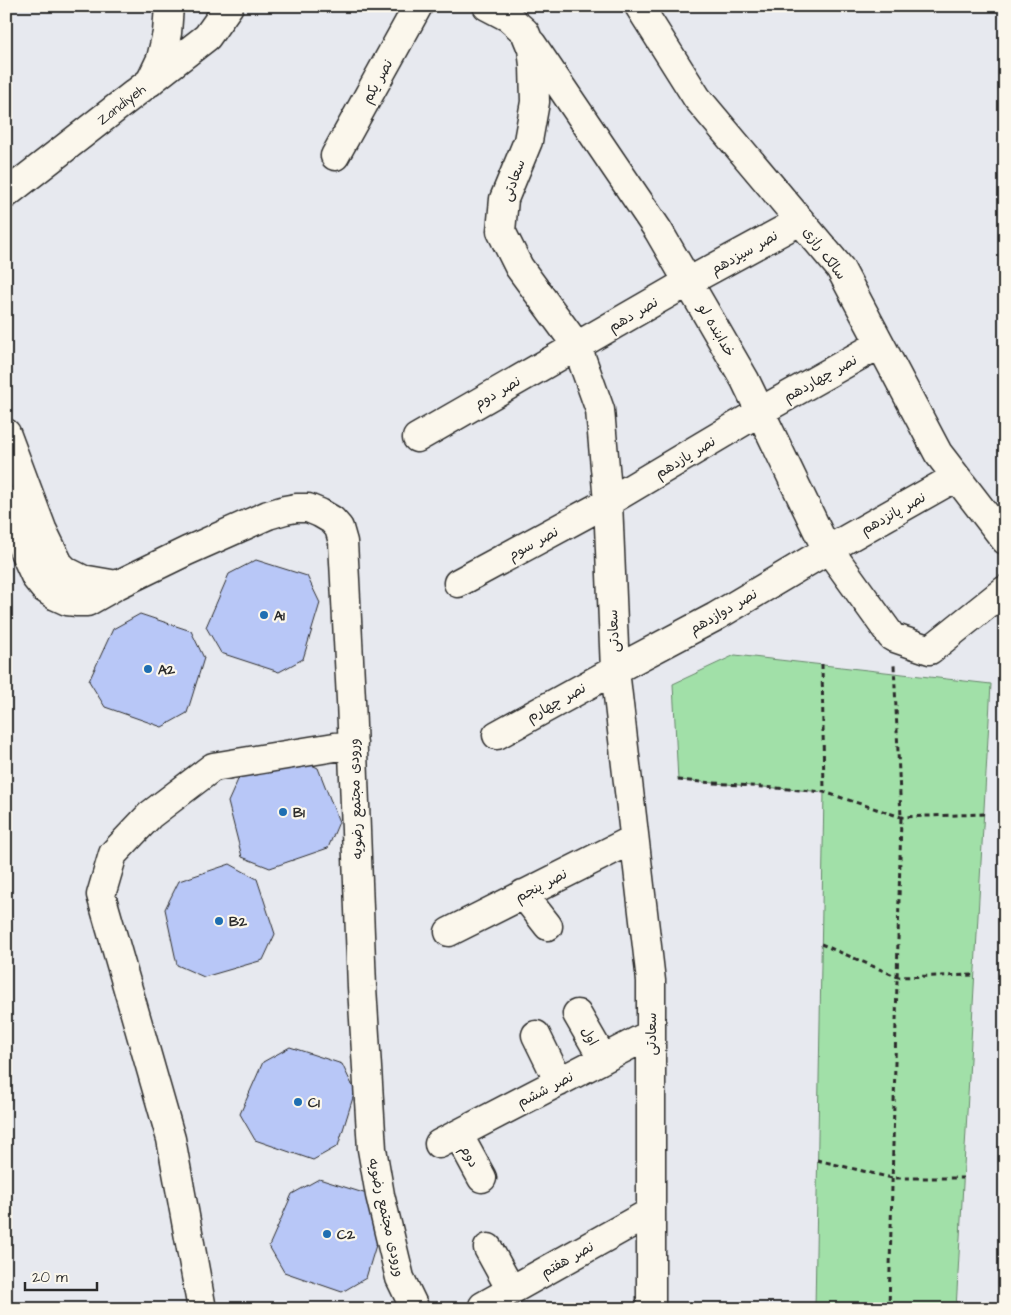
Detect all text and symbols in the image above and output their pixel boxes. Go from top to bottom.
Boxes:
street label: نصر یکم [358,56,398,107]
street label: Zandiyeh [93,80,150,130]
street label: سعادتی [497,157,531,204]
street label: سالک رازی [798,223,851,284]
street label: نصر سیزدهم [707,226,782,280]
street label: نصر دهم [605,293,662,337]
street label: خدابنده لو [692,299,739,361]
street label: نصر چهاردهم [780,350,861,407]
street label: نصر دوم [471,372,524,414]
street label: نصر یازدهم [651,432,720,484]
street label: نصر پانزدهم [857,488,930,540]
street label: نصر سوم [505,522,563,566]
street label: نصر دوازدهم [686,584,761,639]
place label: A1 [274,606,285,626]
marker: A1 [258,609,270,621]
street label: سعادتی [603,609,625,653]
place label: A2 [158,660,176,680]
marker: A2 [142,663,154,675]
street label: نصر چهارم [523,678,590,727]
street label: ورودی مجتمع رضویه [344,738,368,860]
place label: B1 [293,803,305,823]
marker: B1 [277,806,289,818]
street label: نصر پنجم [512,864,571,908]
place label: B2 [229,912,248,932]
marker: B2 [213,915,225,927]
street label: سعادتی [642,1012,662,1056]
street label: اول [576,1023,603,1050]
street label: نصر ششم [514,1067,577,1113]
place label: C1 [308,1093,320,1113]
marker: C1 [292,1096,304,1108]
street label: دوم [455,1142,483,1171]
street label: ورودی مجتمع رضویه [363,1156,409,1279]
place label: C2 [337,1225,356,1245]
marker: C2 [321,1228,333,1240]
street label: نصر هفتم [537,1237,598,1283]
scale bar [25,1260,98,1292]
text: 20 m [32,1267,68,1288]

